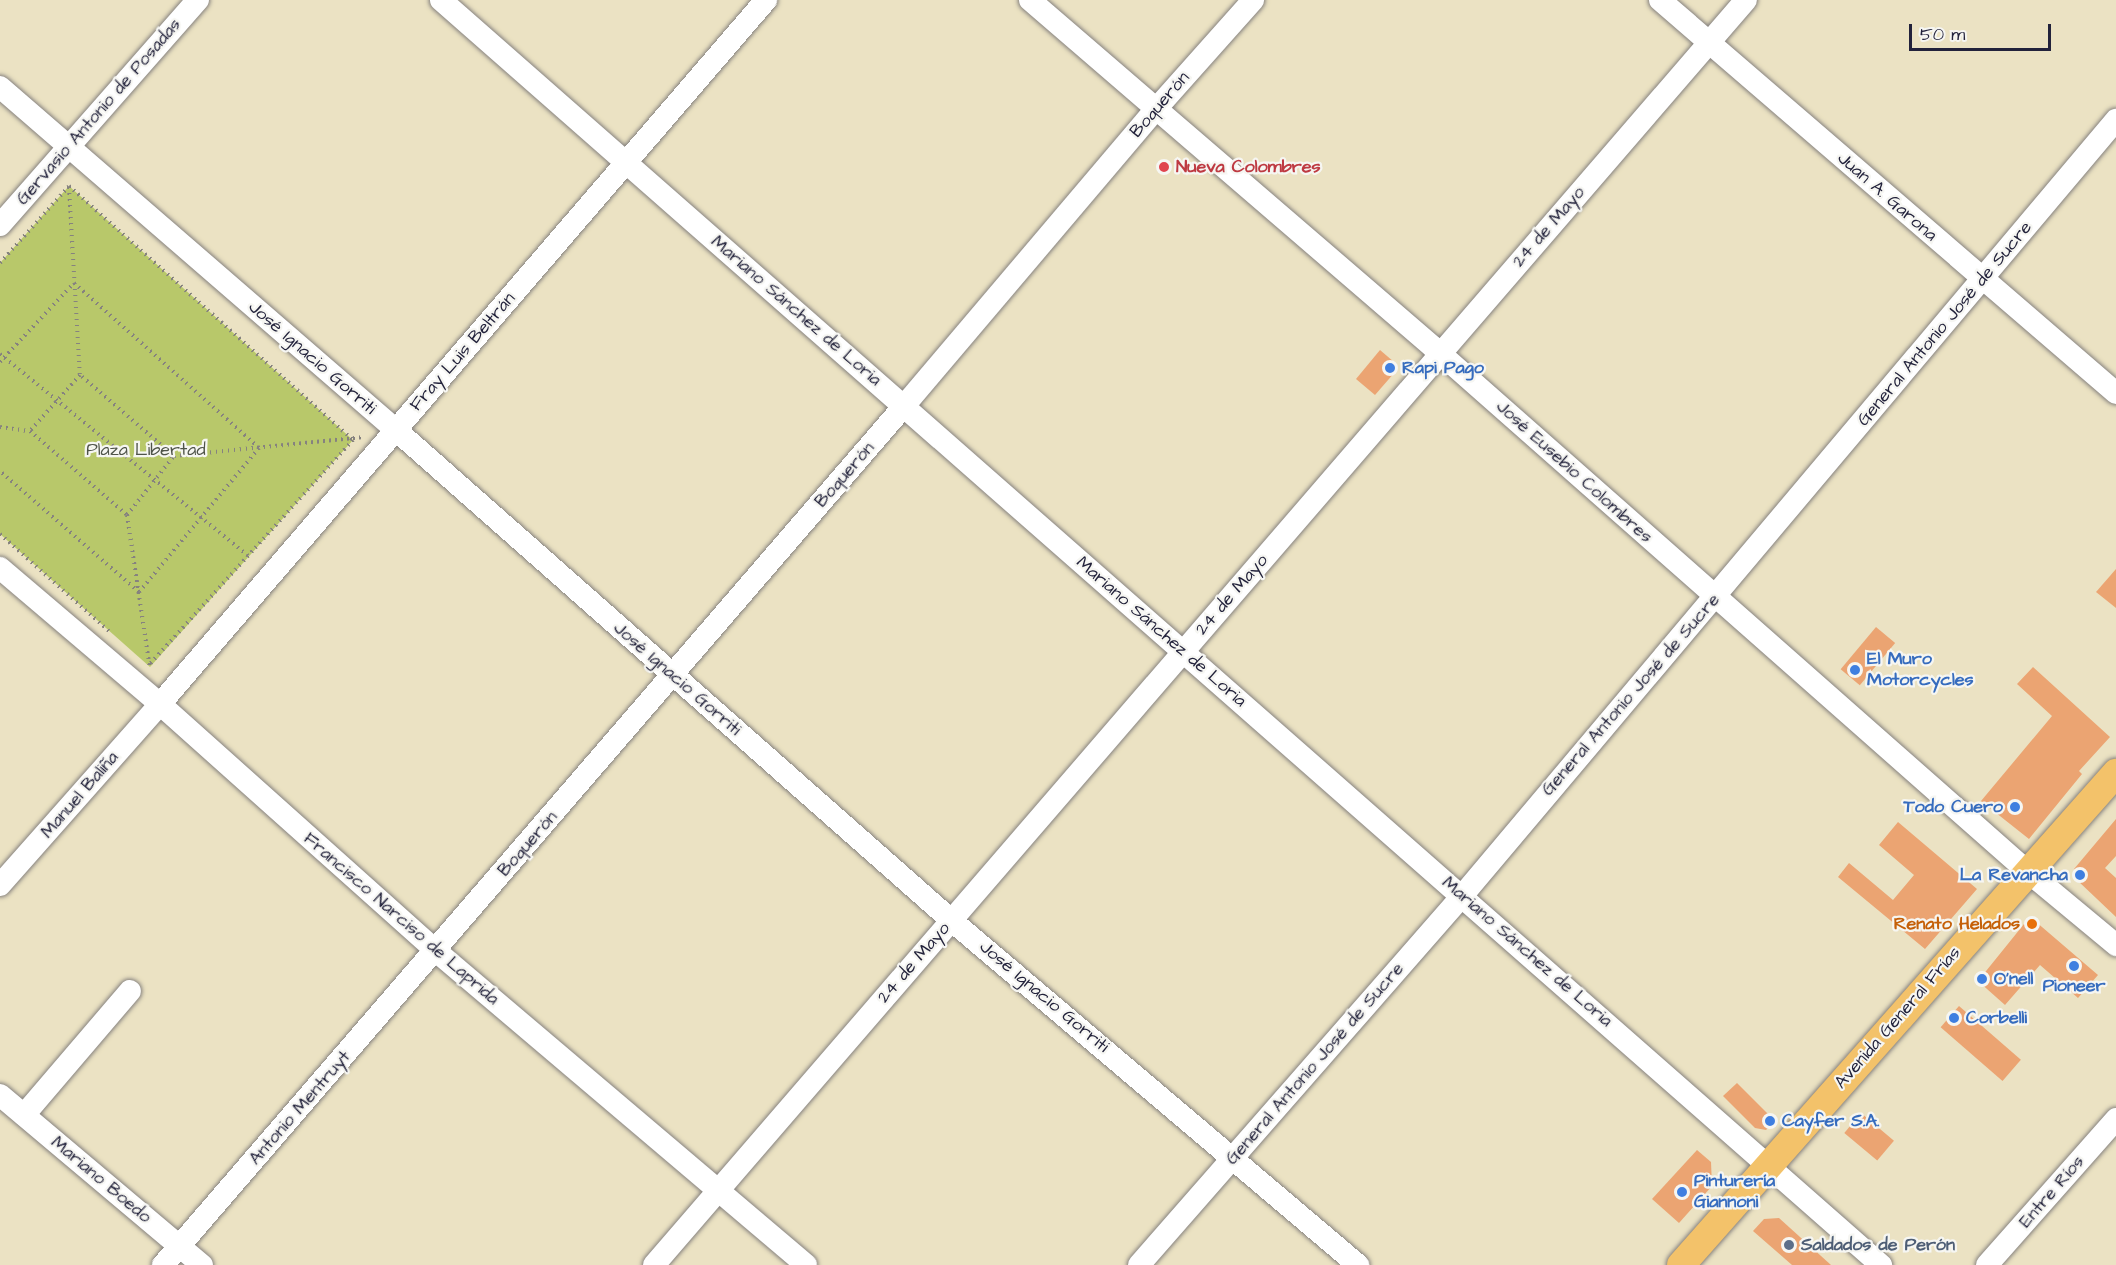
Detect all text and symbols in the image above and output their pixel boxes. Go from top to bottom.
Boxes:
scale bar [1912,12,2054,50]
street label: Gervasio Antonio de Posadas [12,14,186,210]
text: 50 m [1920,22,1965,47]
street label: Boquerón [1126,68,1194,142]
street label: Juan A. Garona [1833,148,1941,246]
place label: Nueva Colombres [1176,156,1321,178]
marker: Nueva Colombres [1157,160,1171,174]
street label: 24 de Mayo [1508,182,1590,272]
street label: General Antonio José de Sucre [1853,217,2037,431]
street label: Mariano Sánchez de Loria [706,231,886,391]
street label: Fray Luis Beltrán [406,288,520,416]
street label: José Ignacio Gorriti [244,297,380,419]
place label: Rapi Pago [1402,357,1484,379]
marker: Rapi Pago [1383,361,1397,375]
street label: José Eusebio Colombres [1491,396,1657,548]
street label: Boquerón [811,438,879,512]
park label: Plaza Libertad [86,439,206,461]
street label: 24 de Mayo [1191,550,1273,640]
street label: Mariano Sánchez de Loria [1071,552,1251,712]
street label: General Antonio José de Sucre [1537,590,1725,800]
street label: José Ignacio Gorriti [609,618,745,740]
place label: El Muro Motorcycles [1867,649,1974,692]
marker: El Muro Motorcycles [1848,663,1862,677]
street label: Manuel Baliña [37,747,123,843]
place label: Todo Cuero [1903,796,2003,818]
marker: Todo Cuero [2008,800,2022,814]
street label: Boquerón [494,807,562,881]
street label: Francisco Narciso de Laprida [299,828,503,1010]
place label: La Revancha [1960,864,2068,886]
marker: La Revancha [2073,868,2087,882]
street label: Mariano Sánchez de Loria [1437,872,1617,1032]
place label: Renato Helados [1894,913,2020,935]
marker: Renato Helados [2025,917,2039,931]
street label: 24 de Mayo [873,918,955,1008]
street label: José Ignacio Gorriti [975,937,1113,1057]
street label: Avenida General Frías [1830,942,1966,1094]
street label: General Antonio José de Sucre [1221,959,1409,1169]
marker: Pioneer [2067,959,2081,973]
place label: O'nell [1994,968,2033,990]
marker: O'nell [1975,972,1989,986]
place label: Pioneer [2043,975,2105,997]
place label: Corbelli [1966,1007,2027,1029]
marker: Corbelli [1947,1011,1961,1025]
street label: Antonio Mentruyt [245,1047,355,1169]
place label: Cayfer S.A. [1782,1110,1880,1132]
marker: Cayfer S.A. [1763,1114,1777,1128]
street label: Mariano Boedo [46,1132,156,1228]
street label: Entre Ríos [2015,1152,2089,1232]
place label: Pinturería Giannoni [1694,1171,1775,1214]
marker: Pinturería Giannoni [1675,1185,1689,1199]
place label: Saldados de Perón [1801,1234,1955,1256]
marker: Saldados de Perón [1782,1238,1796,1252]

